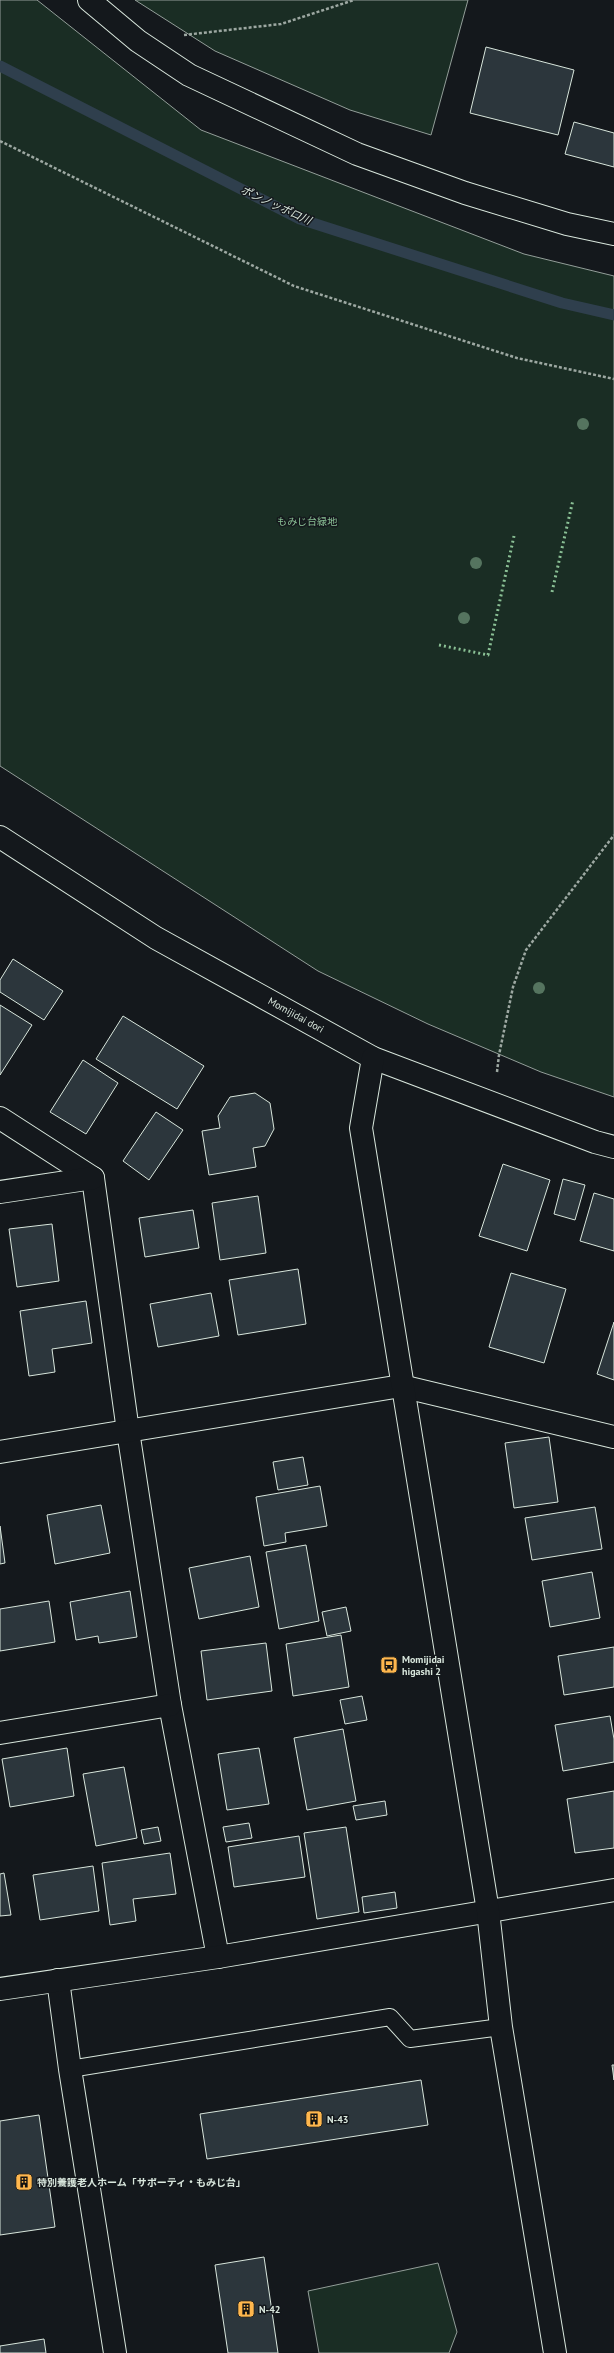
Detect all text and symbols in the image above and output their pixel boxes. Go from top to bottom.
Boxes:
water label: ポンノッポロ川 [238,183,314,228]
park label: もみじ台緑地 [277,515,338,528]
street label: Momijidai dori [266,994,326,1036]
place label: Momijidai higashi 2 [402,1653,445,1678]
bus stop icon: Momijidai higashi 2 [379,1655,399,1675]
building icon: N-43 [304,2109,324,2129]
place label: N-43 [327,2113,349,2126]
building icon: 特別養護老人ホーム「サポーティ・もみじ台」 [14,2172,34,2192]
place label: 特別養護老人ホーム「サポーティ・もみじ台」 [37,2176,246,2189]
building icon: N-42 [236,2299,256,2319]
place label: N-42 [259,2303,281,2316]

